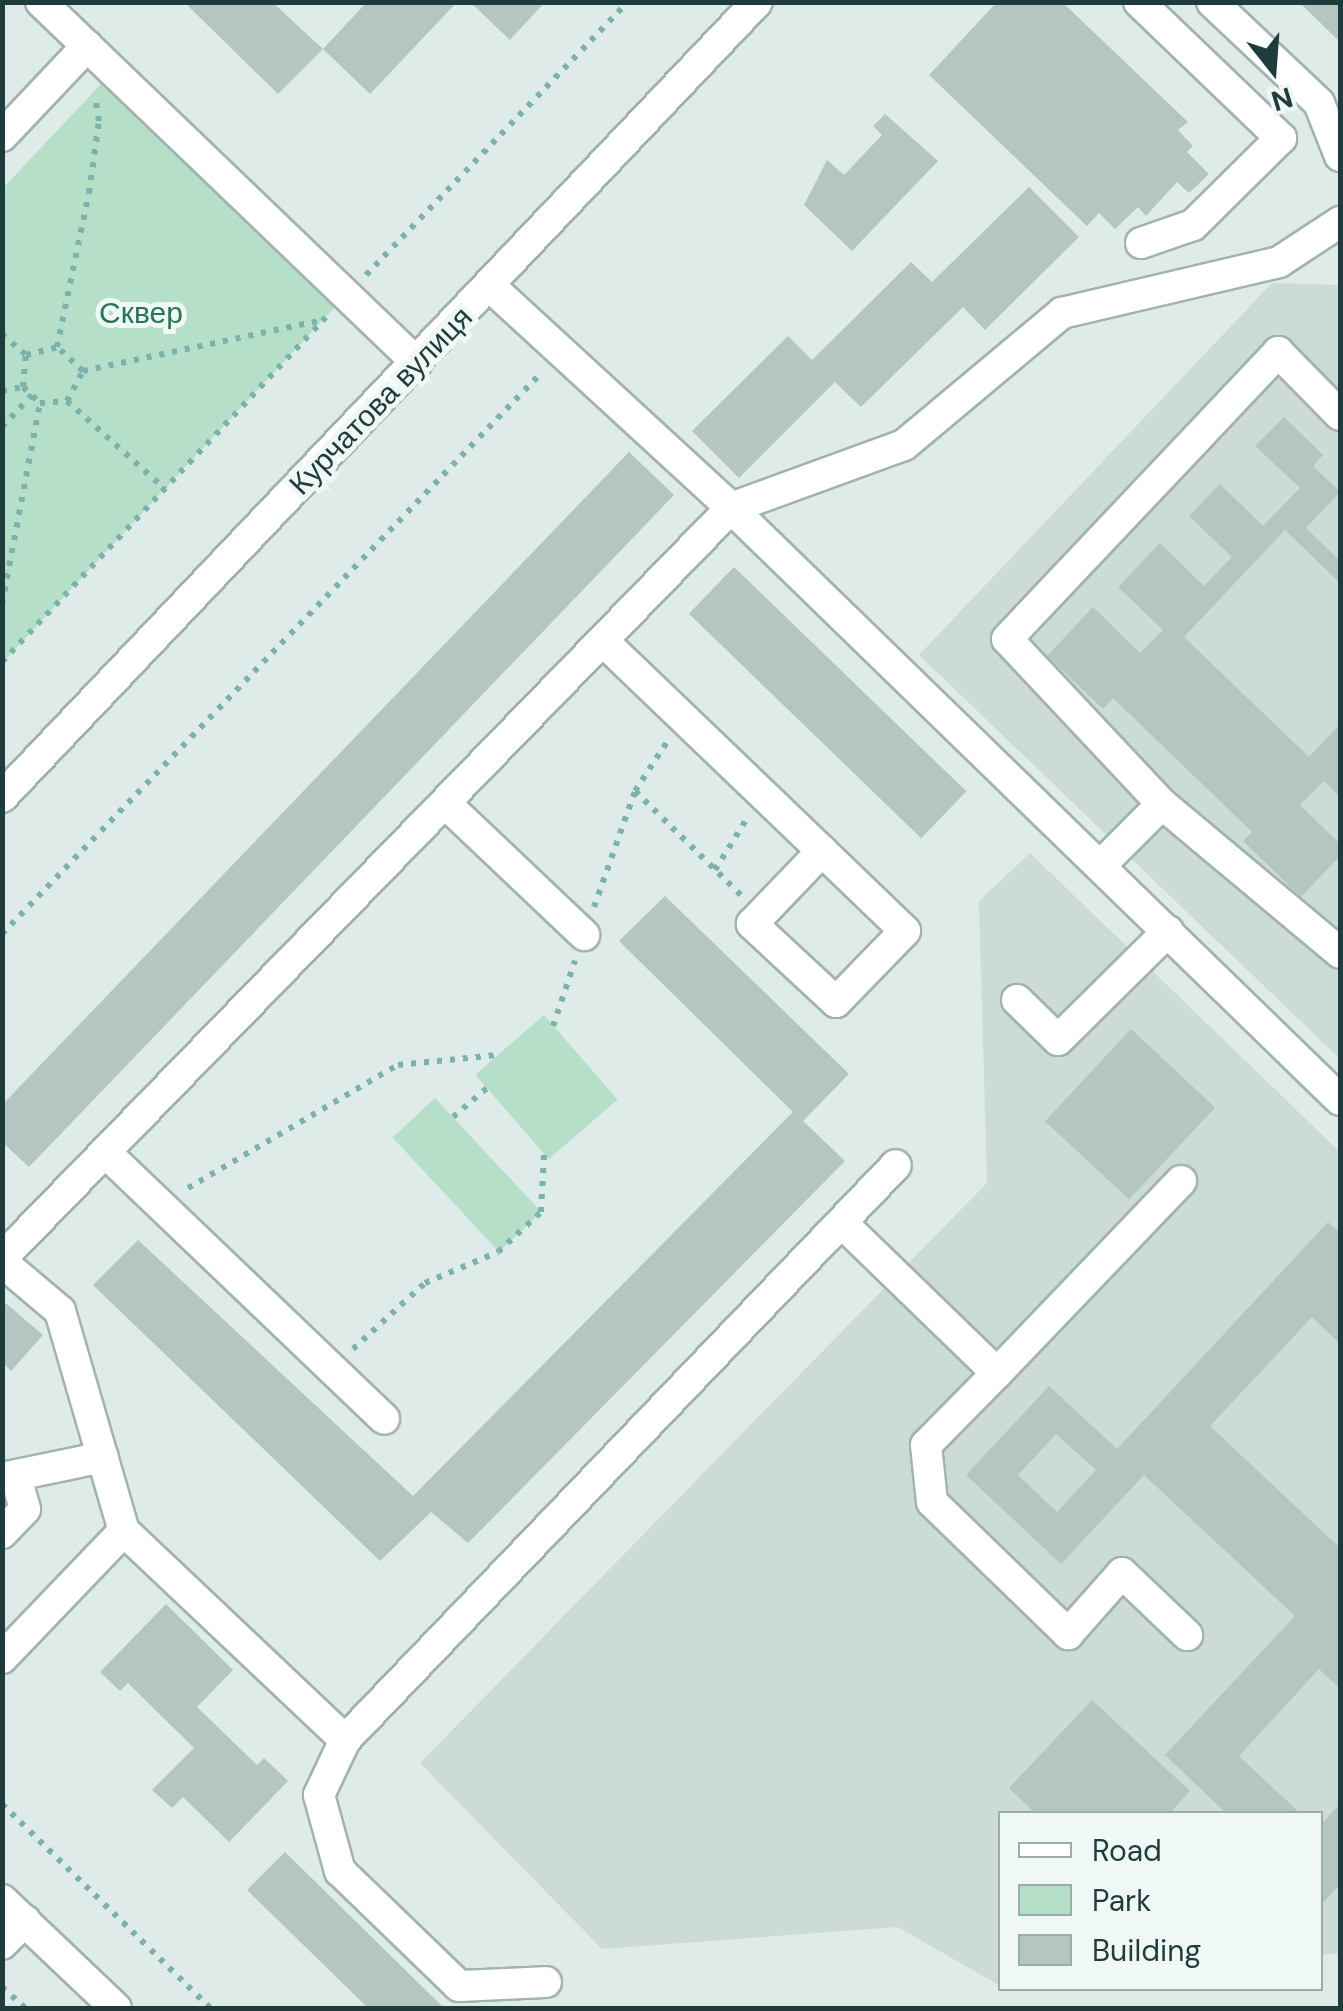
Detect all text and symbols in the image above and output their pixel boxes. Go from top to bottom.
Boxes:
north arrow [1223,20,1323,120]
text: N [1267,78,1297,120]
park label: Сквер [99,295,183,331]
street label: Курчатова вулиця [282,299,480,503]
legend [998,1811,1323,1991]
text: Road [1092,1831,1162,1870]
text: Park [1092,1881,1151,1920]
text: Building [1092,1931,1201,1970]

